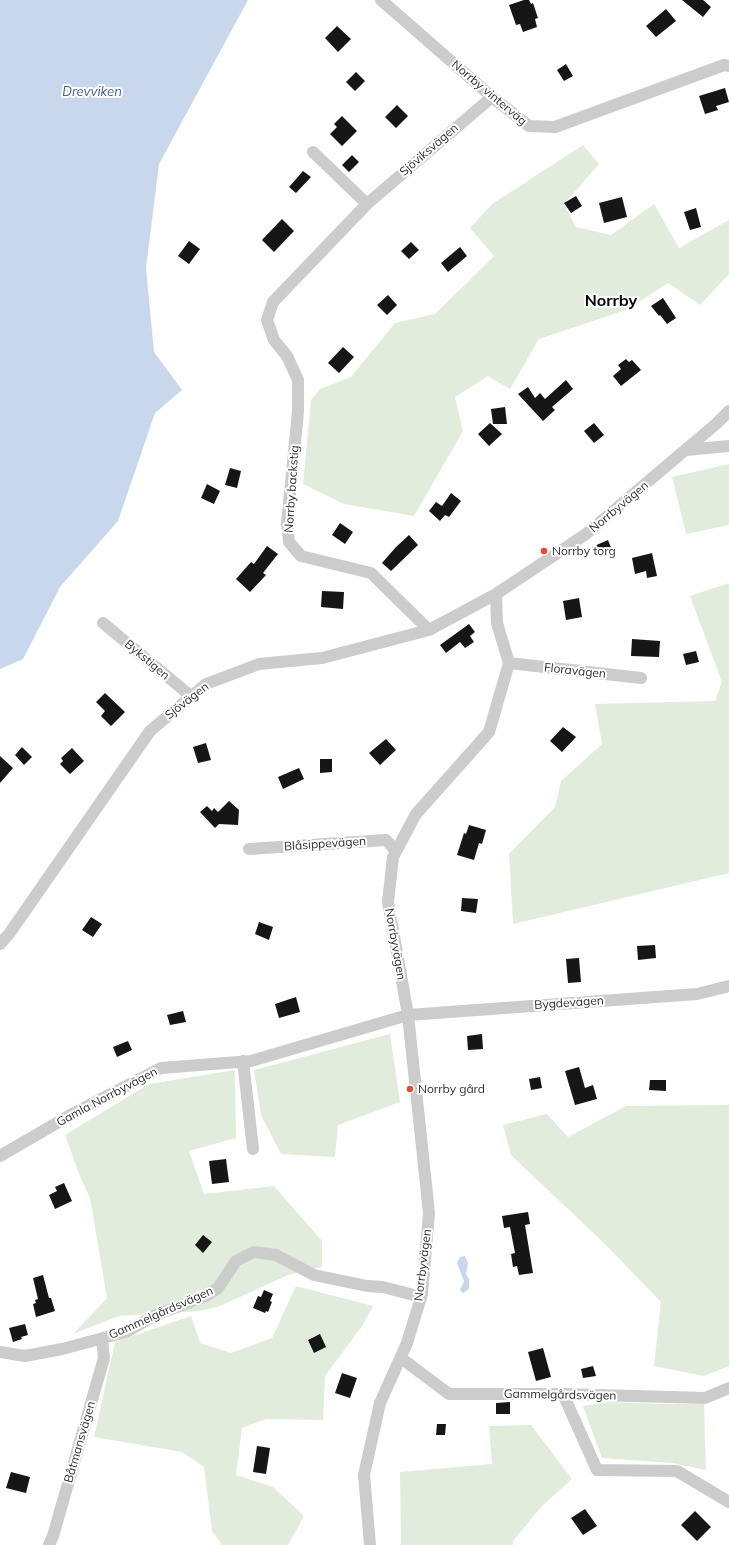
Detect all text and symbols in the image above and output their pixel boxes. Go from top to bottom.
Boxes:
street label: Norrby vinterväg [449,57,529,129]
water label: Drevviken [62,84,122,100]
street label: Sjöviksvägen [397,121,461,179]
district label: Norrby [585,291,637,311]
street label: Norrby backstig [282,445,302,533]
street label: Norrbyvägen [587,478,651,536]
place label: Norrby torg [552,544,616,558]
marker: Norrby torg [539,546,549,556]
street label: Bykstigen [122,637,172,683]
street label: Floravägen [543,661,607,681]
street label: Sjövägen [162,679,212,723]
street label: Blåsippevägen [283,834,367,854]
street label: Norrbyvägen [382,907,408,981]
street label: Bygdevägen [534,993,604,1013]
street label: Gamla Norrbyvägen [54,1064,160,1130]
place label: Norrby gård [418,1082,485,1096]
marker: Norrby gård [405,1084,415,1094]
street label: Norrbyvägen [411,1228,435,1302]
street label: Gammelgårdsvägen [107,1284,215,1342]
street label: Gammelgårdsvägen [504,1387,616,1403]
street label: Båtmansvägen [61,1399,99,1485]

